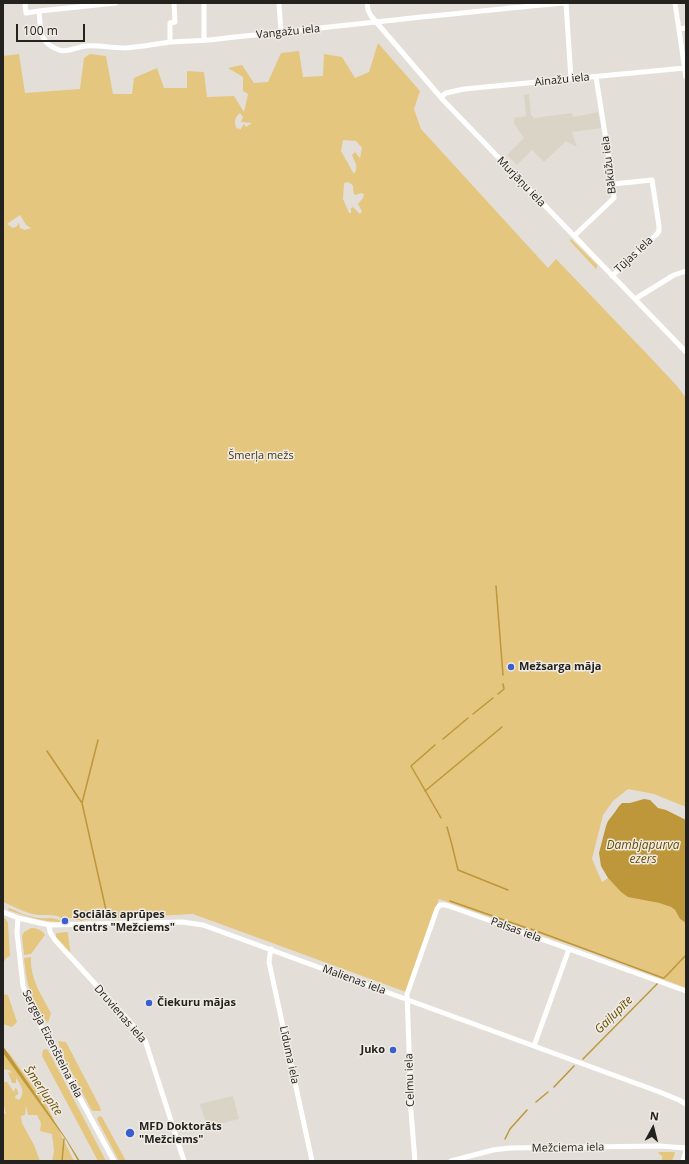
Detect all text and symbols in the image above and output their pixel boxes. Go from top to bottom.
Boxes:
scale bar [18,16,87,42]
text: 100 m [23,22,58,39]
street label: Vangažu iela [255,22,321,42]
street label: Ainažu iela [534,71,590,89]
street label: Bākūžu iela [599,135,619,195]
street label: Murjāņu iela [494,154,548,210]
street label: Tūjas iela [612,234,656,276]
park label: Šmerļa mežs [228,449,294,463]
place label: Mežsarga māja [519,660,602,674]
marker: Mežsarga māja [506,662,516,672]
water label: Dambjapurva ezers [607,839,679,867]
place label: Sociālās aprūpes centrs "Mežciems" [73,908,175,934]
street label: Palsas iela [489,915,543,945]
marker: Sociālās aprūpes centrs "Mežciems" [60,916,70,926]
street label: Malienas iela [320,962,388,998]
street label: Druvienas iela [91,982,149,1046]
street label: Sergeja Eizenšteina iela [19,988,85,1100]
water label: Gaiļupīte [592,993,636,1037]
place label: Čiekuru mājas [157,996,236,1010]
marker: Čiekuru mājas [144,998,154,1008]
street label: Līduma iela [276,1025,302,1085]
place label: Juko [360,1043,385,1057]
marker: Juko [388,1045,398,1055]
street label: Celmu iela [402,1053,418,1107]
water label: Šmerļupīte [21,1064,65,1118]
north arrow [633,1108,673,1148]
text: N [649,1108,660,1124]
place label: MFD Doktorāts "Mežciems" [139,1120,222,1146]
marker: MFD Doktorāts "Mežciems" [124,1127,136,1139]
street label: Mežciema iela [532,1141,604,1155]

